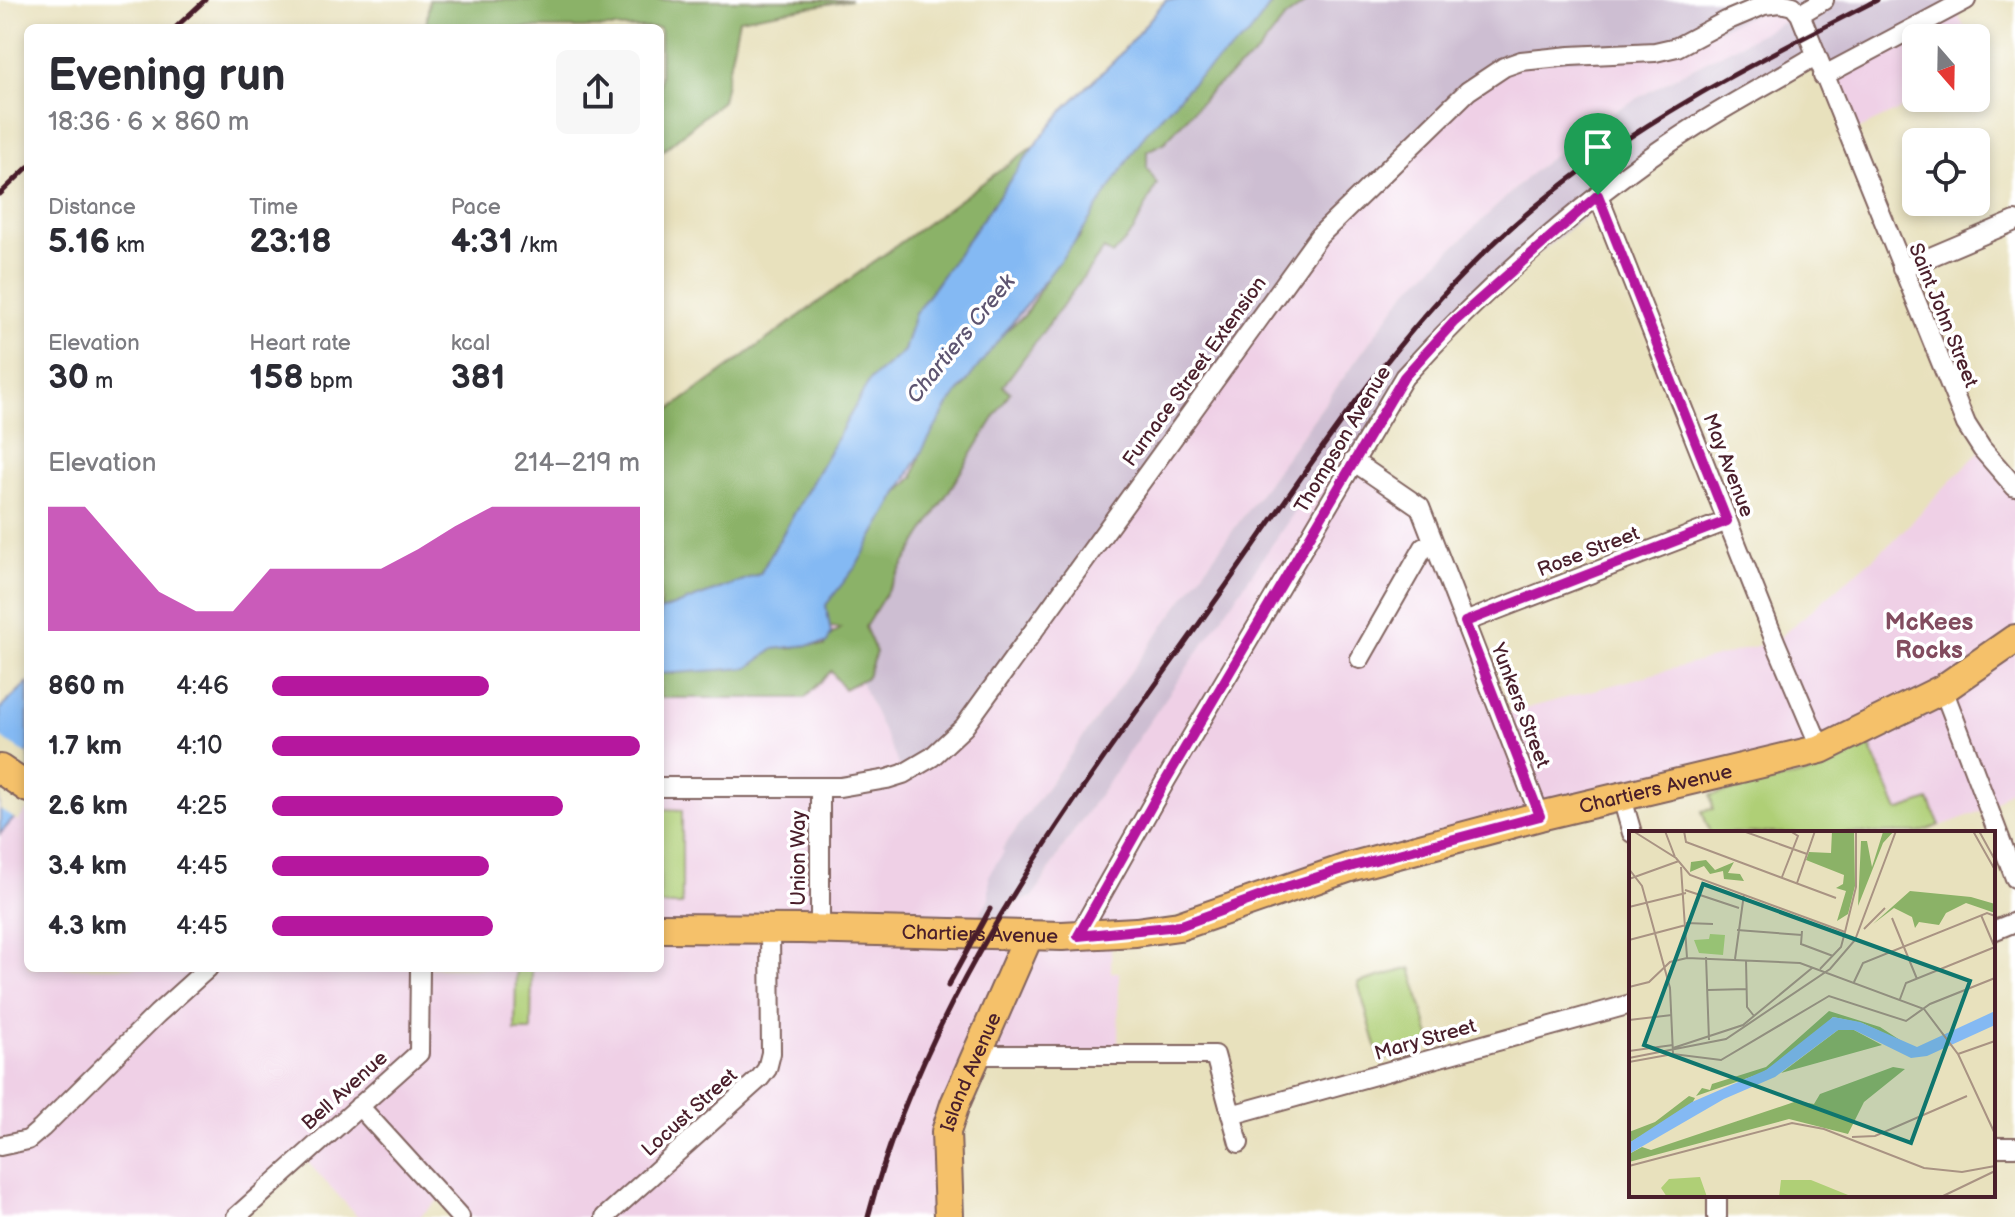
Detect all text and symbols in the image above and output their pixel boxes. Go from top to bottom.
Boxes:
north arrow [1902,24,1990,112]
map controls [1902,24,1990,216]
text: Evening run [48,50,285,103]
button: share [556,50,640,134]
text: 18:36 · 6 × 860 m [48,107,249,138]
pin [1564,113,1632,195]
icon: arrive [1576,125,1620,169]
button: locate [1902,128,1990,216]
text: Distance [48,194,136,221]
text: Time [249,194,298,221]
text: Pace [451,194,501,221]
text: 5.16 [48,221,110,262]
text: 23:18 [249,221,332,262]
text: 4:31 [451,221,513,262]
text: km [110,232,145,259]
text: /km [513,232,558,259]
street label: Saint John Street [1903,240,1983,391]
water label: Chartiers Creek [901,268,1022,409]
street label: Furnace Street Extension [1118,272,1272,471]
text: Elevation [48,330,140,357]
text: Heart rate [249,330,351,357]
text: kcal [451,330,490,357]
text: 30 [48,357,89,398]
text: 158 [249,357,304,398]
text: 381 [451,357,505,398]
street label: Thompson Avenue [1290,362,1396,517]
text: m [89,368,113,395]
text: bpm [304,368,353,395]
street label: May Avenue [1697,410,1759,521]
text: Elevation [48,448,156,479]
text: 214–219 m [513,448,640,479]
street label: Rose Street [1534,522,1643,582]
district label: McKees Rocks [1885,608,1973,665]
street label: Yunkers Street [1485,639,1555,771]
text: 860 m [48,671,125,702]
text: 4:46 [176,671,229,702]
text: 1.7 km [48,731,122,762]
text: 4:10 [176,731,222,762]
street label: Chartiers Avenue [1577,760,1735,819]
text: 2.6 km [48,791,128,822]
text: 4:25 [176,791,227,822]
street label: Union Way [787,810,811,906]
inset map [1629,831,1995,1197]
text: 3.4 km [48,851,127,882]
text: 4:45 [176,851,228,882]
text: 4.3 km [48,911,127,942]
text: 4:45 [176,911,228,942]
street label: Chartiers Avenue [901,921,1059,949]
street label: Island Avenue [936,1009,1007,1135]
street label: Mary Street [1372,1014,1479,1066]
street label: Bell Avenue [297,1046,393,1135]
street label: Locust Street [637,1064,742,1162]

